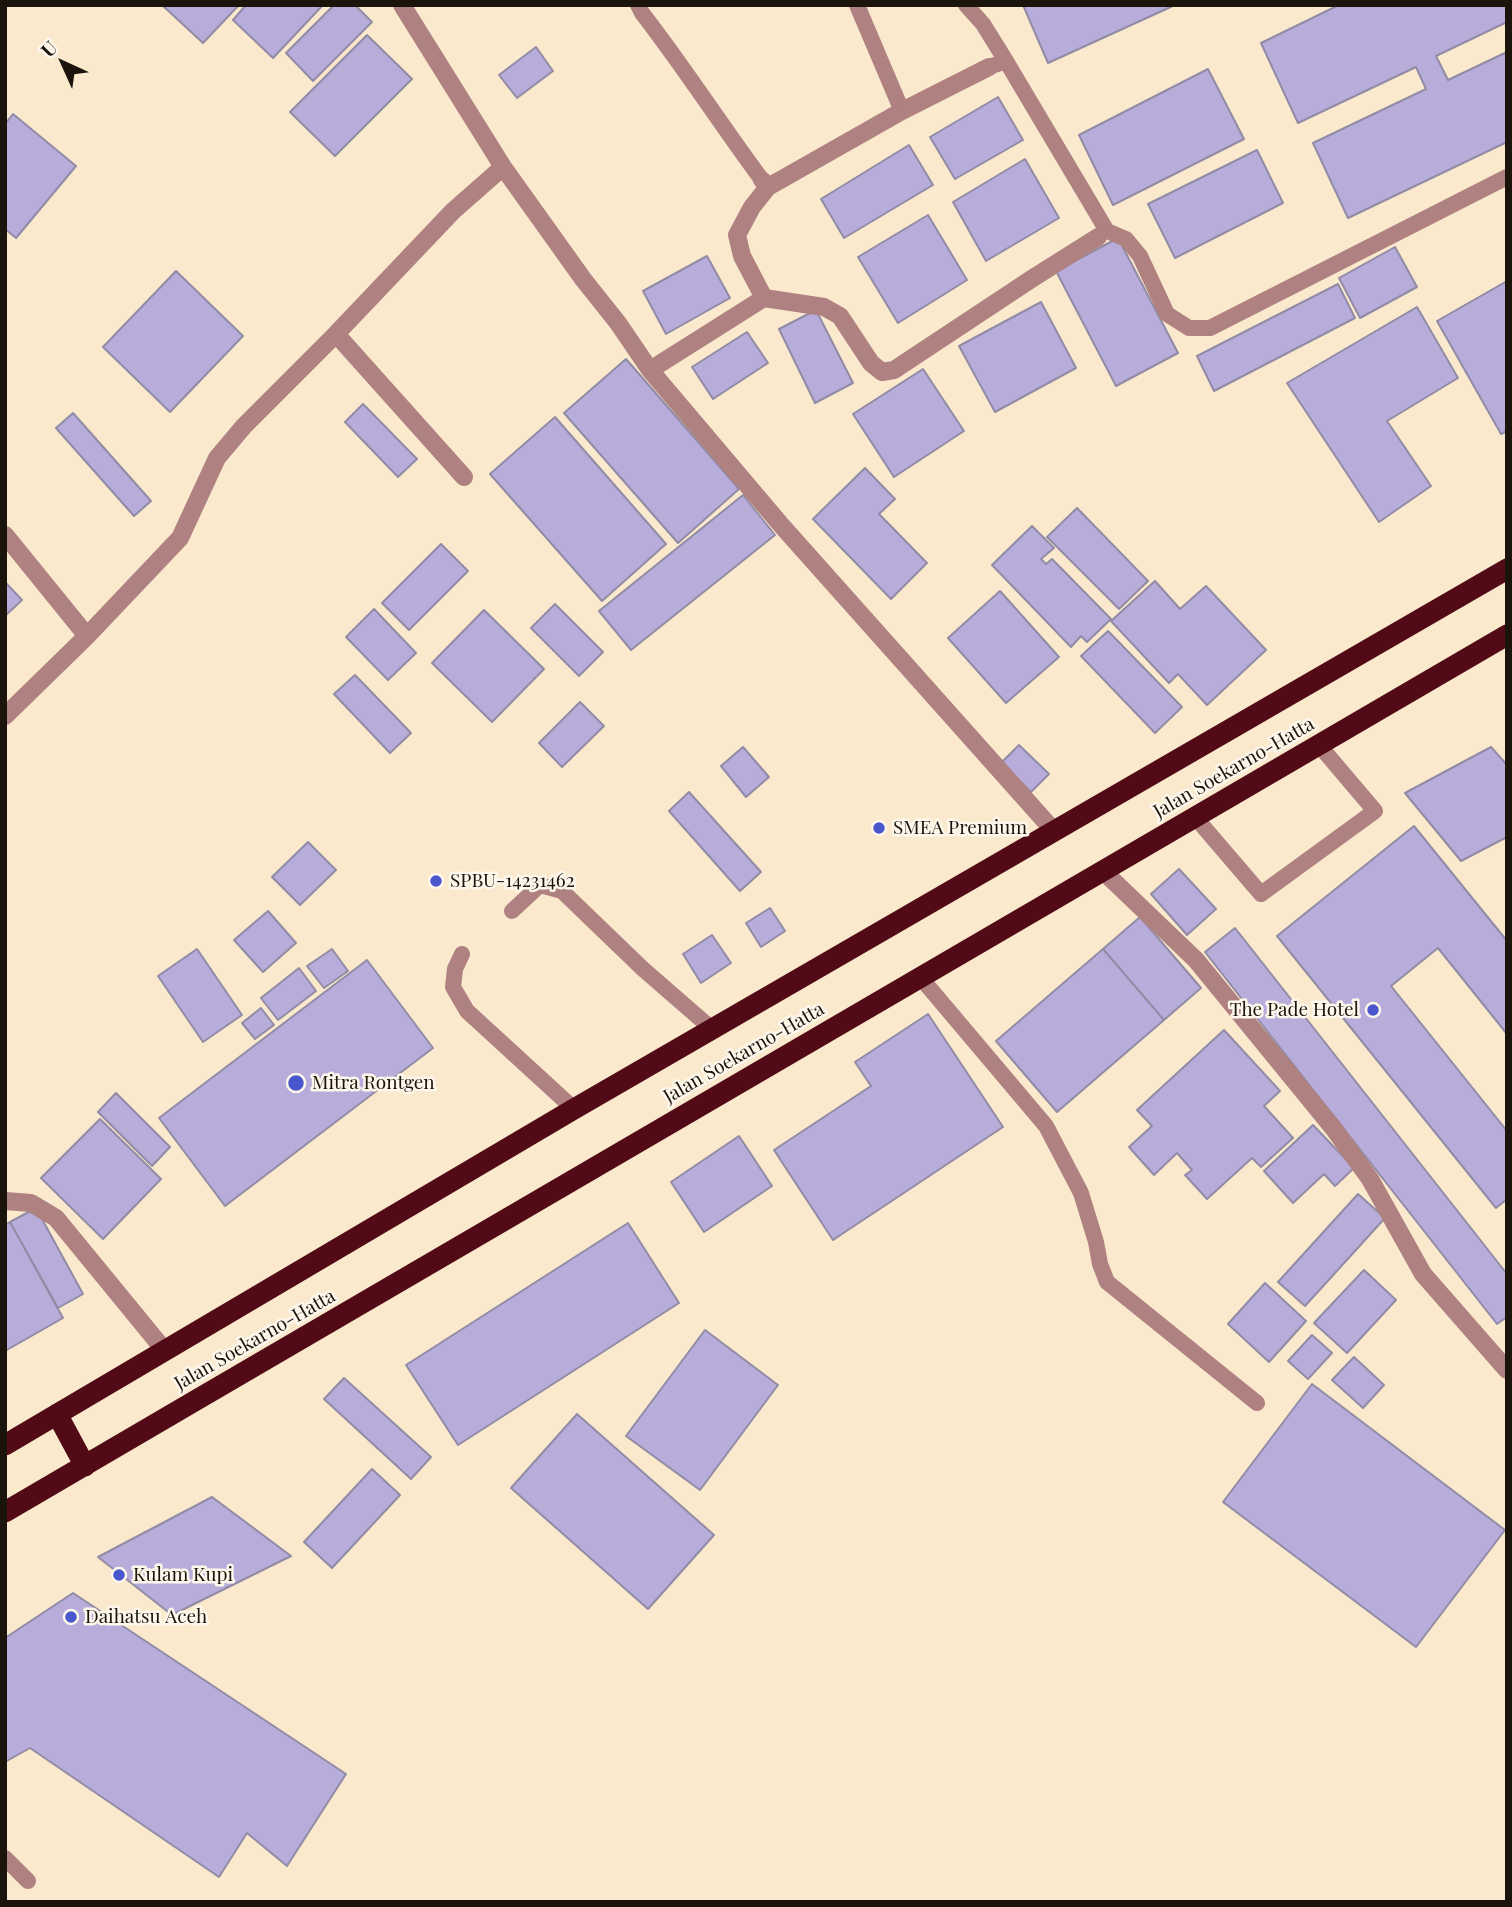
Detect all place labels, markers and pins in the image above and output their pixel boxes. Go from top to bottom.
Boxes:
place label: SMEA Premium [893,817,1027,839]
marker: SMEA Premium [871,820,887,836]
place label: SPBU-14231462 [450,870,575,892]
marker: SPBU-14231462 [428,873,444,889]
place label: The Pade Hotel [1230,999,1359,1021]
marker: The Pade Hotel [1365,1002,1381,1018]
place label: Mitra Rontgen [312,1072,435,1094]
marker: Mitra Rontgen [286,1073,306,1093]
place label: Kulam Kupi [133,1564,233,1586]
marker: Kulam Kupi [111,1567,127,1583]
place label: Daihatsu Aceh [85,1606,207,1628]
marker: Daihatsu Aceh [63,1609,79,1625]

